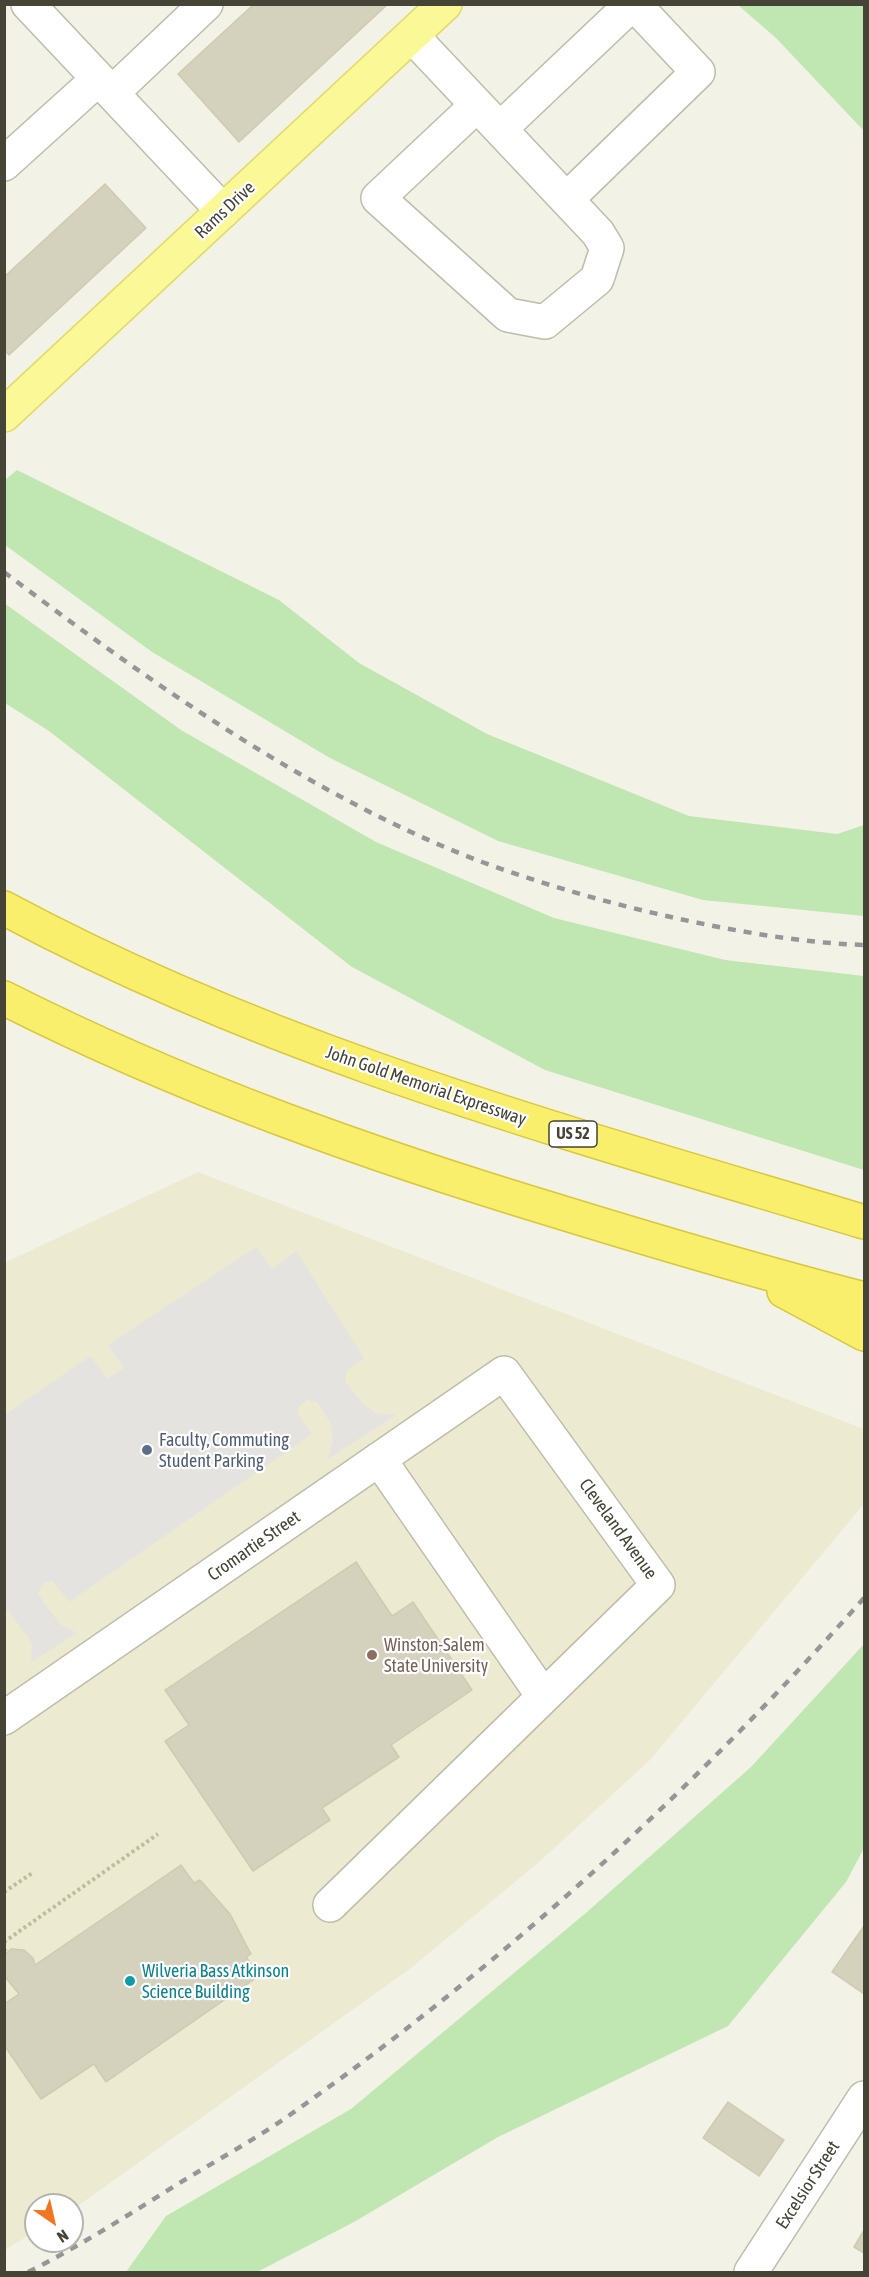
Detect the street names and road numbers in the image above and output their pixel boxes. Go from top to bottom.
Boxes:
street label: Rams Drive [191,177,259,243]
street label: John Gold Memorial Expressway [323,1042,529,1130]
road number: US 52 [549,1121,597,1147]
street label: Cleveland Avenue [574,1475,662,1583]
street label: Cromartie Street [204,1506,304,1586]
street label: Excelsior Street [772,2137,844,2233]

